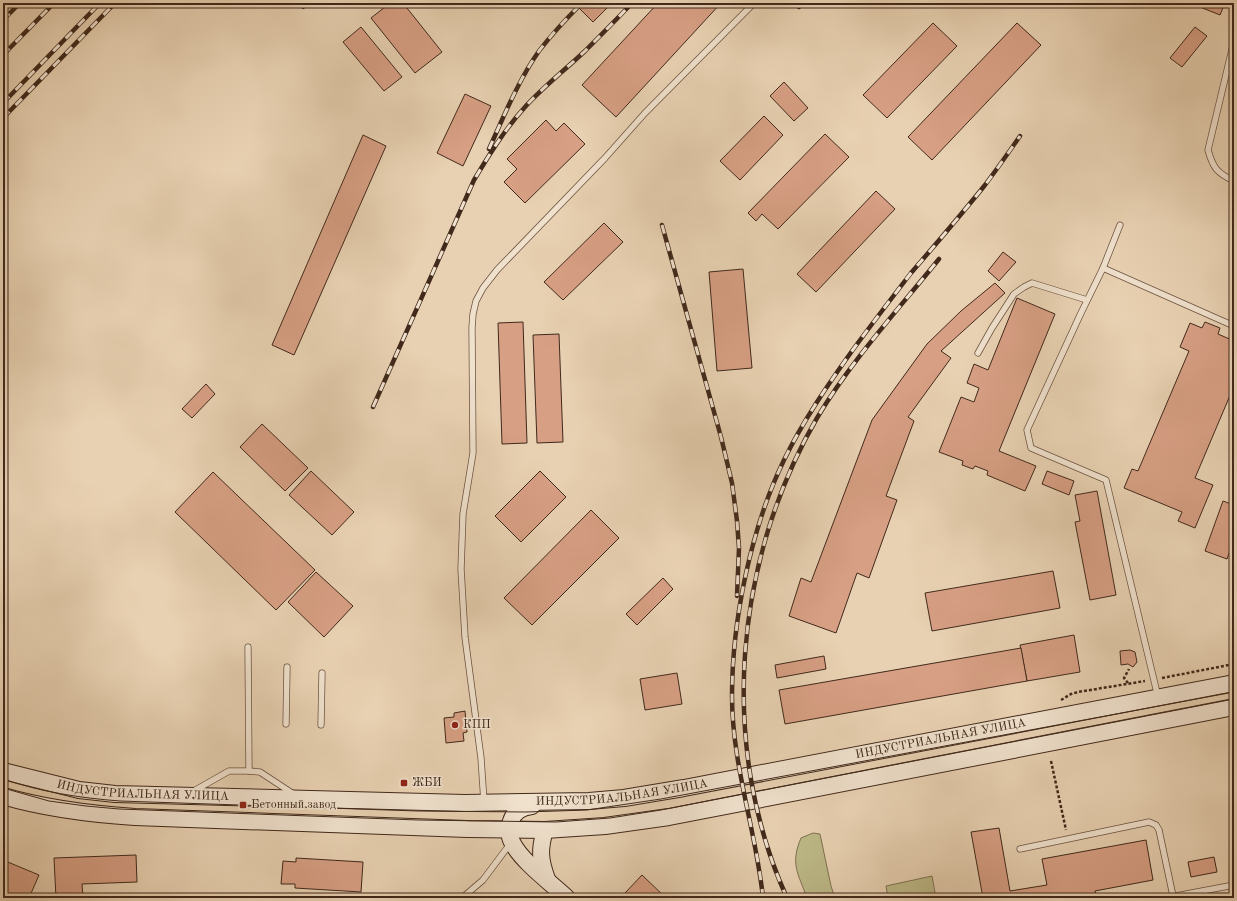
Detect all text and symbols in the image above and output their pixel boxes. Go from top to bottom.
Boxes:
street label: ИНДУСТРИАЛЬНАЯ УЛИЦА [854,717,1027,761]
place label: КПП [463,719,491,731]
marker: КПП [450,720,460,730]
place label: ЖБИ [412,777,442,789]
marker: ЖБИ [399,778,409,788]
street label: ИНДУСТРИАЛЬНАЯ УЛИЦА [536,778,709,808]
street label: ИНДУСТРИАЛЬНАЯ УЛИЦА [55,779,229,803]
place label: Бетонный завод [251,799,336,811]
marker: Бетонный завод [238,800,248,810]

